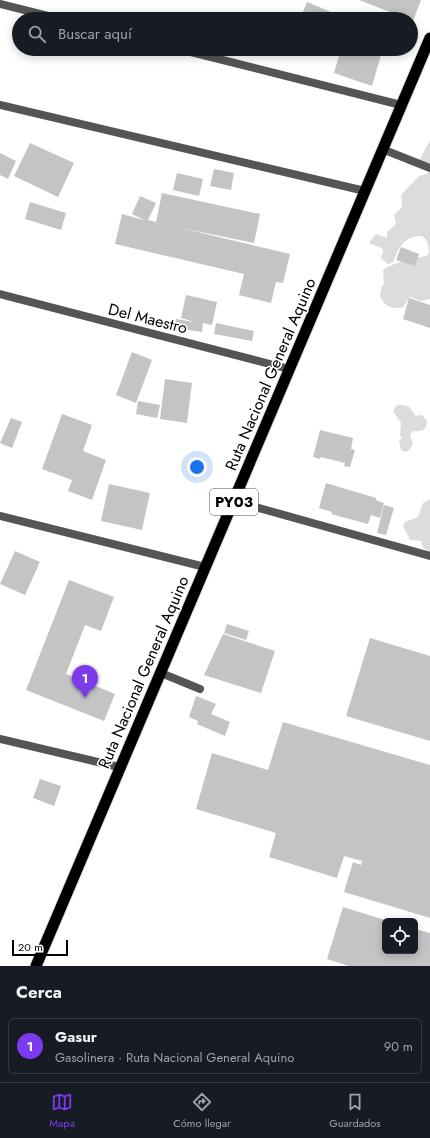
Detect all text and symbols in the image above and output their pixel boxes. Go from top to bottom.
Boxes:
search box [12,12,418,56]
icon: search [26,23,48,45]
text: Buscar aquí [58,23,132,45]
street label: Ruta Nacional General Aquino [219,274,322,474]
street label: Del Maestro [106,298,190,339]
your location [187,457,207,477]
road number: PY03 [210,489,258,515]
street label: Ruta Nacional General Aquino [92,572,195,772]
pin: 1 [72,665,98,698]
map controls [382,918,418,954]
button: locate [382,918,418,954]
scale bar [12,938,68,957]
text: 20 m [18,939,43,955]
text: Cerca [16,980,62,1004]
text: Gasur [55,1026,97,1048]
text: 1 [27,1037,33,1056]
text: 90 m [384,1037,413,1056]
text: Gasolinera · Ruta Nacional General Aquino [55,1048,294,1067]
tab: Mapa [49,1091,75,1131]
tab: Cómo llegar [173,1091,231,1131]
tab: Guardados [329,1091,381,1131]

